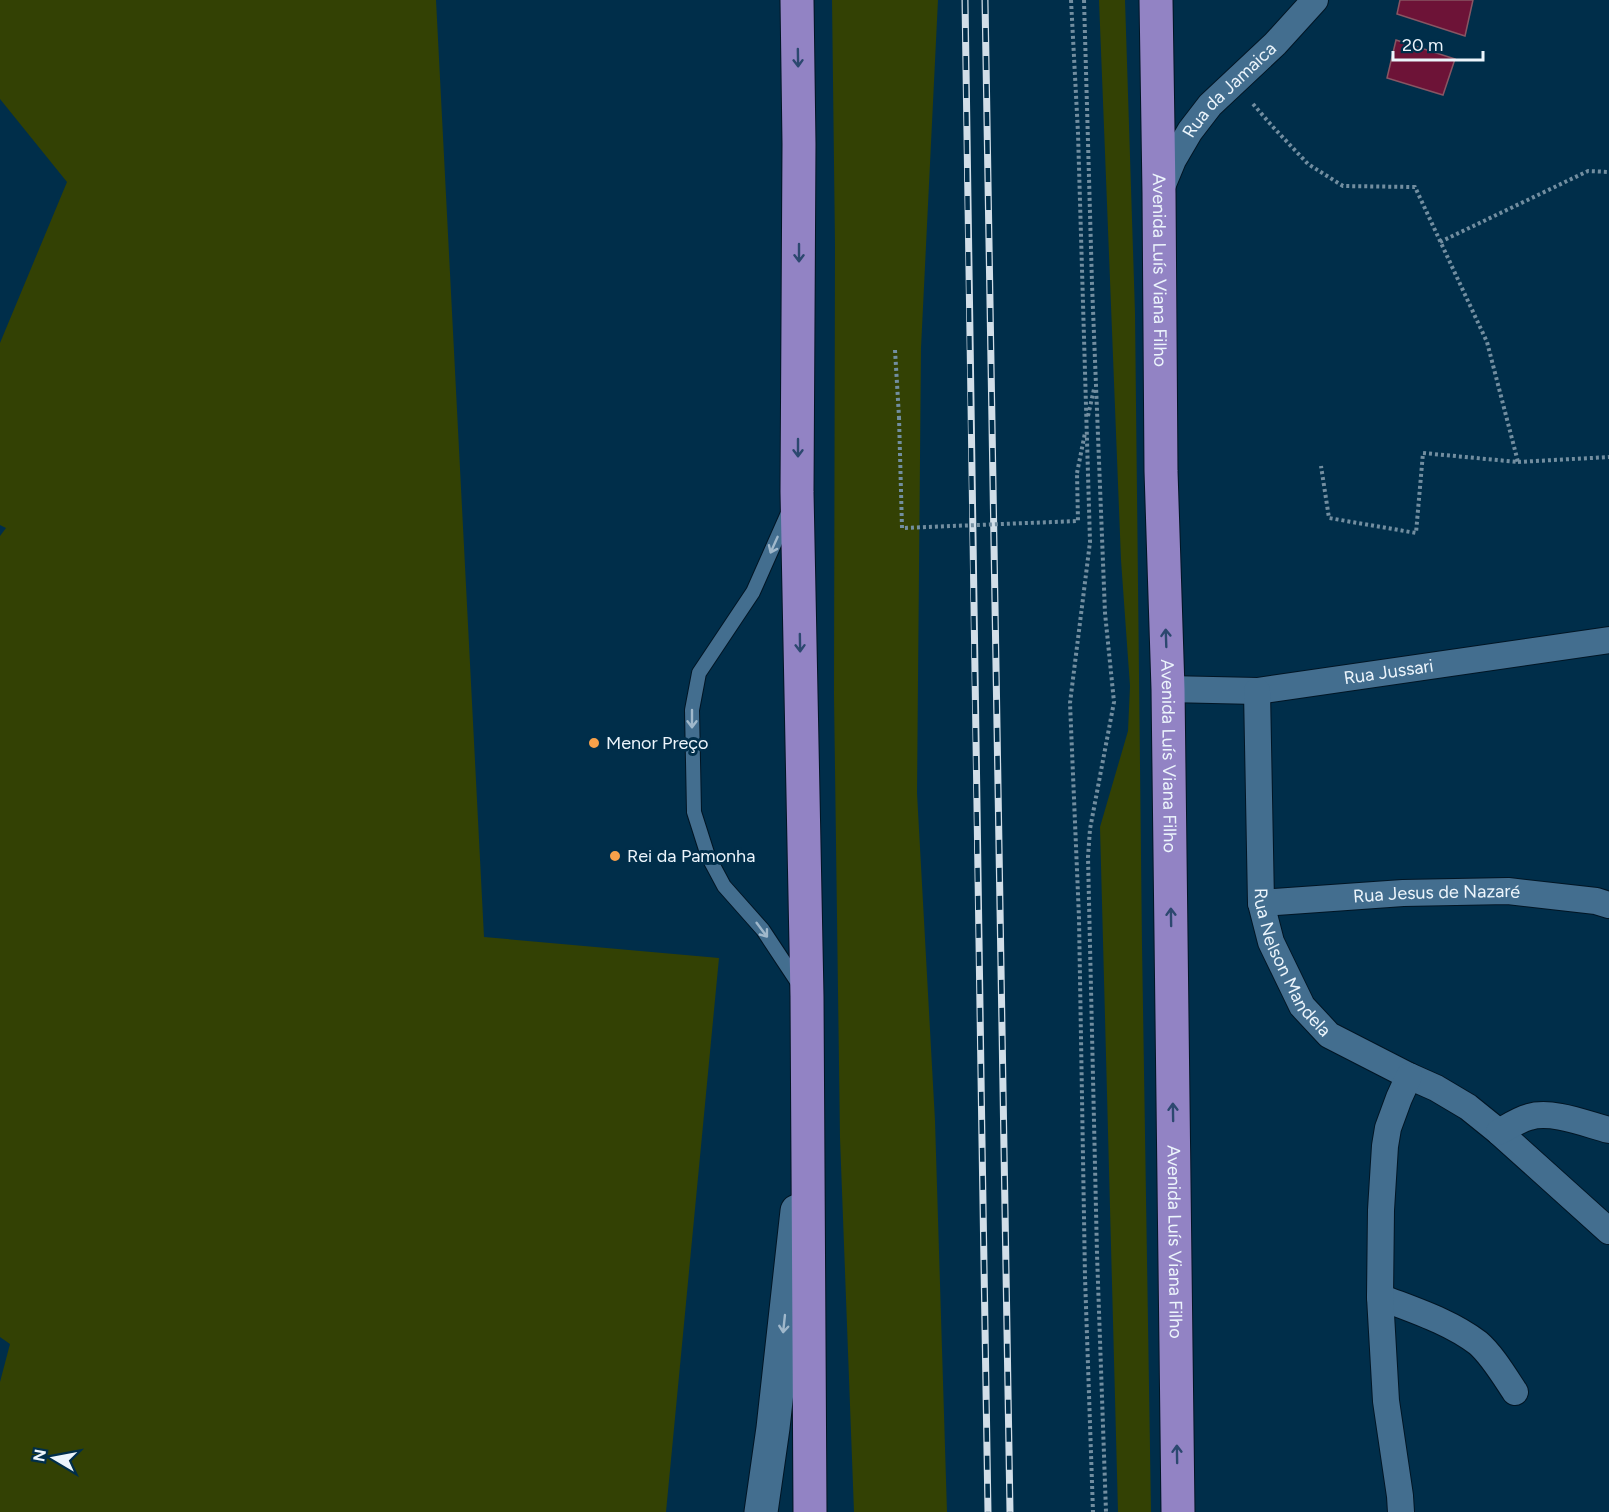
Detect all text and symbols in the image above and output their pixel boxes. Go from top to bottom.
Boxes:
scale bar [1393,24,1483,62]
text: 20 m [1402,34,1443,56]
street label: Rua da Jamaica [1178,38,1281,141]
one-way arrow [792,48,803,68]
street label: Avenida Luís Viana Filho [1148,173,1171,367]
one-way arrow [793,243,805,263]
one-way arrow [792,438,804,458]
one-way arrow [767,536,779,554]
one-way arrow [1160,628,1172,648]
one-way arrow [794,633,806,653]
street label: Rua Jussari [1342,655,1435,689]
street label: Avenida Luís Viana Filho [1156,659,1181,853]
one-way arrow [686,708,698,728]
place label: Menor Preço [606,732,709,754]
marker: Menor Preço [587,736,601,750]
place label: Rei da Pamonha [627,845,755,867]
marker: Rei da Pamonha [608,849,622,863]
street label: Rua Jesus de Nazaré [1352,880,1522,907]
street label: Rua Nelson Mandela [1249,888,1336,1041]
one-way arrow [1165,907,1177,927]
one-way arrow [756,922,769,938]
one-way arrow [1167,1102,1179,1122]
street label: Avenida Luís Viana Filho [1163,1145,1187,1339]
one-way arrow [779,1314,790,1334]
north arrow [24,1428,84,1488]
one-way arrow [1171,1444,1183,1464]
text: N [29,1448,50,1463]

